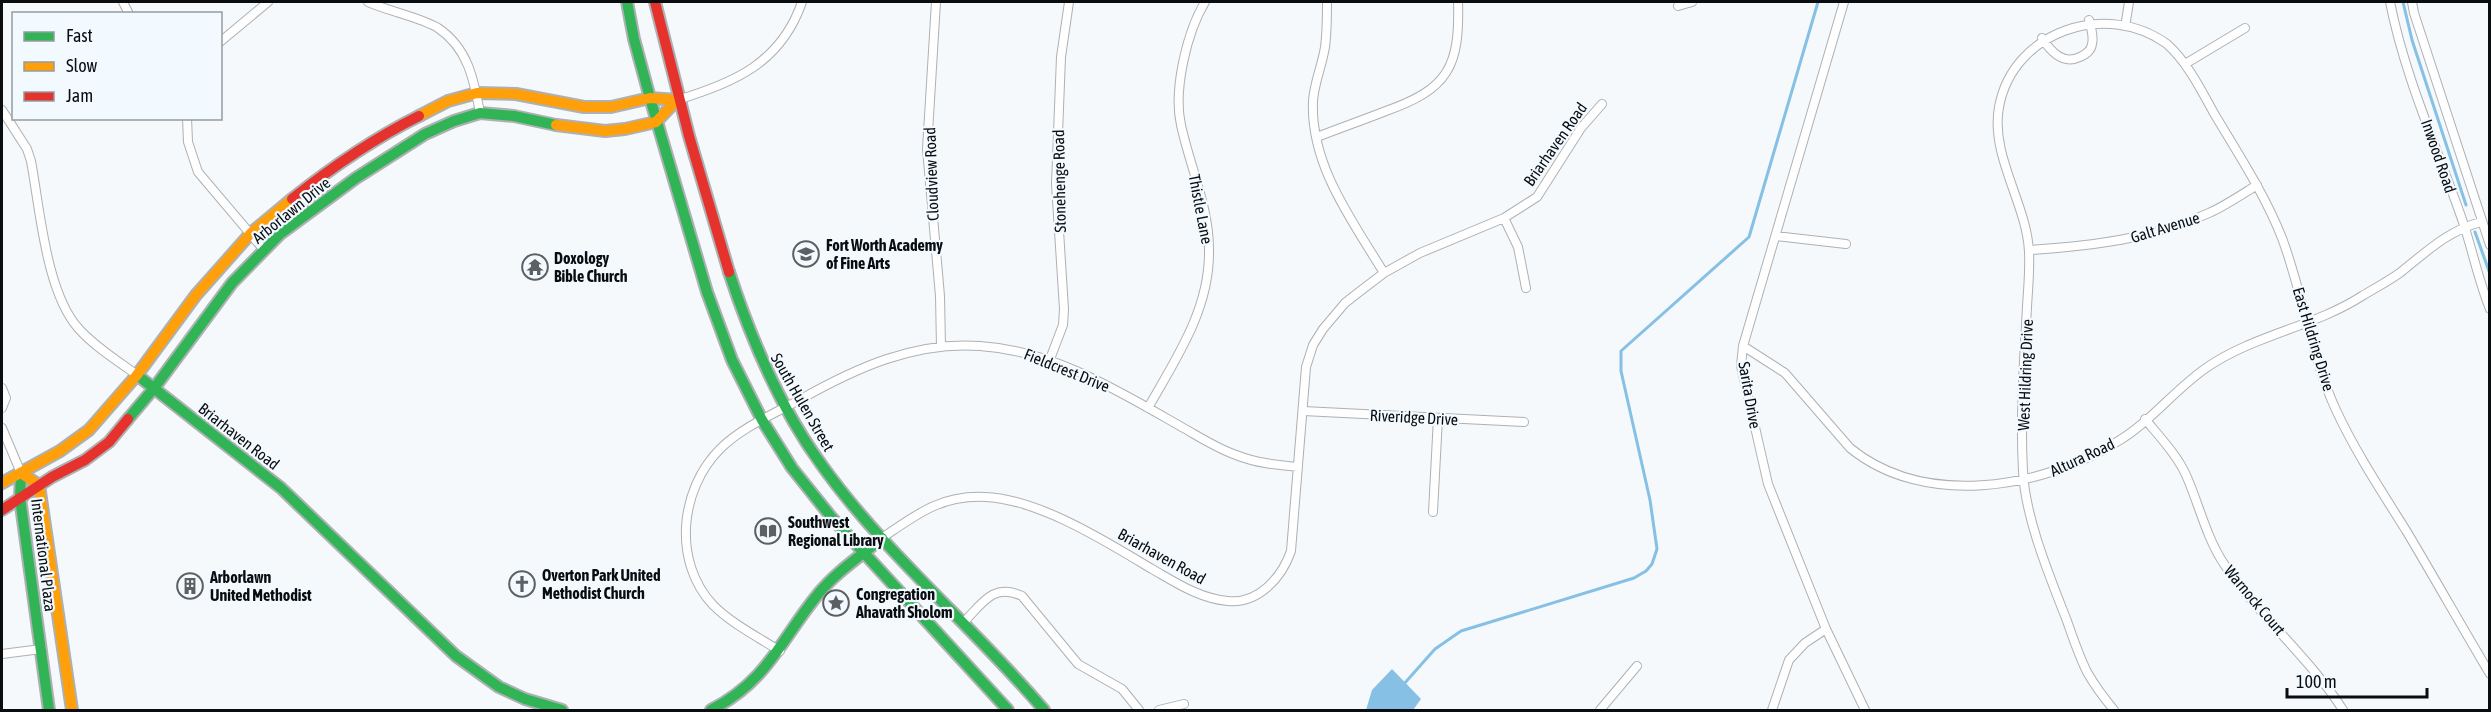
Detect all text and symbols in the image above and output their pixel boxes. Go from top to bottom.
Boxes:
legend [12,12,222,120]
text: Fast [66,25,93,46]
text: Slow [66,55,97,76]
text: Jam [66,85,93,106]
street label: Briarhaven Road [1520,99,1590,189]
street label: Inwood Road [2418,117,2460,195]
street label: Cloudview Road [920,127,942,221]
street label: Stonehenge Road [1049,129,1070,233]
street label: Arborlawn Drive [249,173,333,247]
street label: Thistle Lane [1185,173,1217,245]
street label: Galt Avenue [2128,208,2202,246]
place label: Fort Worth Academy of Fine Arts [826,236,943,272]
school or university icon: Fort Worth Academy of Fine Arts [791,239,821,269]
place label: Doxology Bible Church [554,249,628,285]
temple icon: Doxology Bible Church [520,252,550,282]
street label: East Hildring Drive [2289,285,2338,393]
street label: West Hildring Drive [2014,319,2037,431]
street label: Fieldcrest Drive [1022,345,1112,395]
street label: South Hulen Street [768,350,838,454]
street label: Sarita Drive [1735,360,1765,430]
street label: Briarhaven Road [195,399,283,473]
street label: Riveridge Drive [1369,406,1459,429]
street label: Altura Road [2047,434,2117,480]
street label: International Plaza [28,498,60,612]
place label: Southwest Regional Library [788,513,884,549]
library icon: Southwest Regional Library [753,516,783,546]
street label: Briarhaven Road [1115,524,1209,588]
street label: Warnock Court [2221,562,2290,639]
place label: Overton Park United Methodist Church [542,566,661,602]
place label: Arborlawn United Methodist [209,568,312,604]
church icon: Overton Park United Methodist Church [507,569,537,599]
building icon: Arborlawn United Methodist [175,571,205,601]
place label: Congregation Ahavath Sholom [855,585,953,621]
place icon: Congregation Ahavath Sholom [821,588,851,618]
scale bar [2287,661,2426,699]
text: 100 m [2296,671,2337,692]

